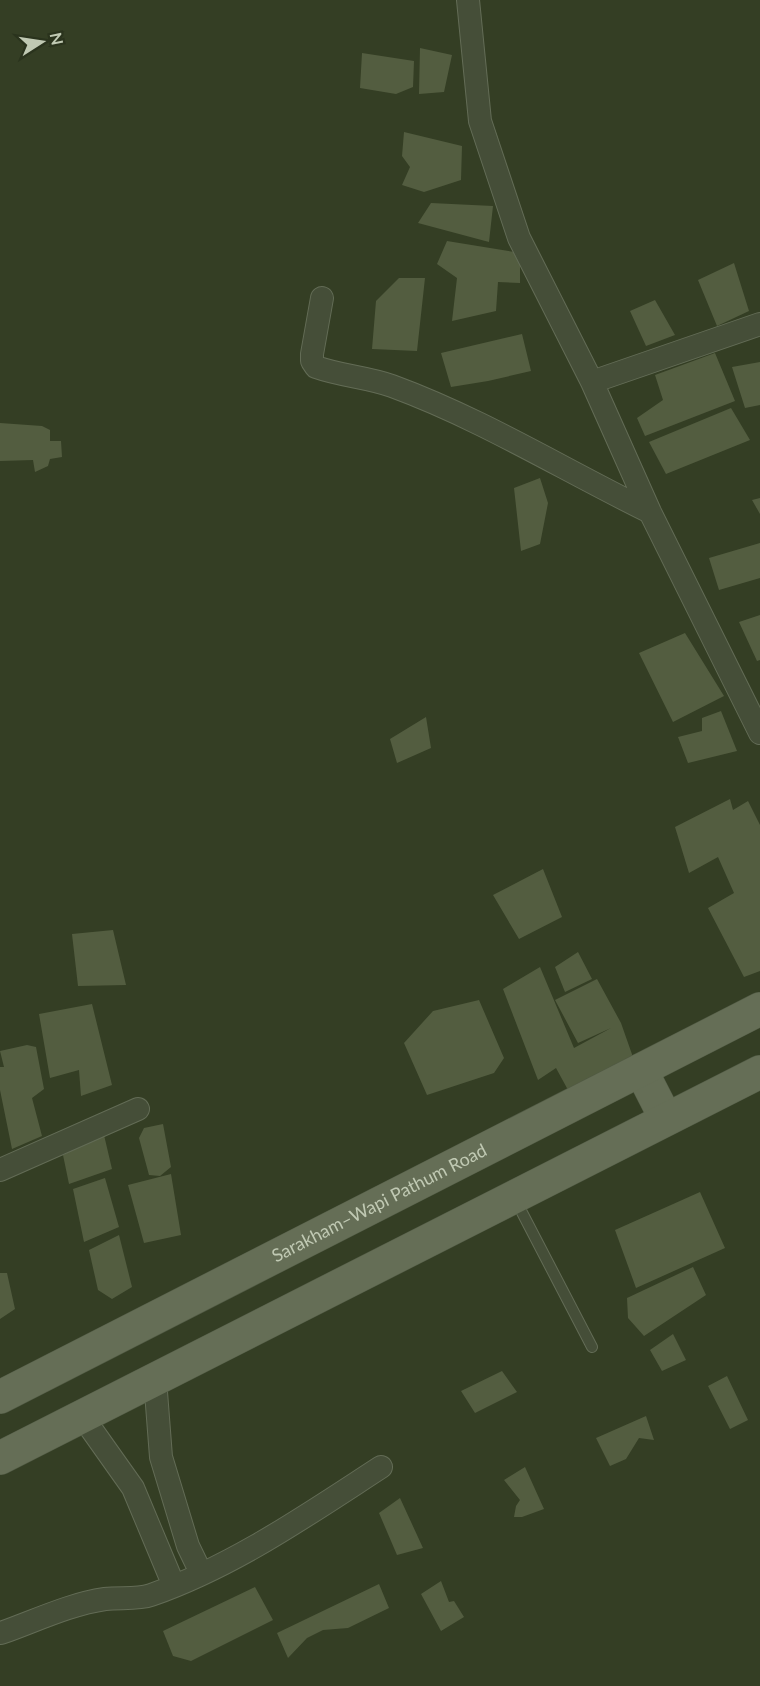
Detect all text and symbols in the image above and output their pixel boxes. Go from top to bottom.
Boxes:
north arrow [12,12,72,72]
text: N [47,31,68,47]
street label: Sarakham–Wapi Pathum Road [268,1138,490,1266]

